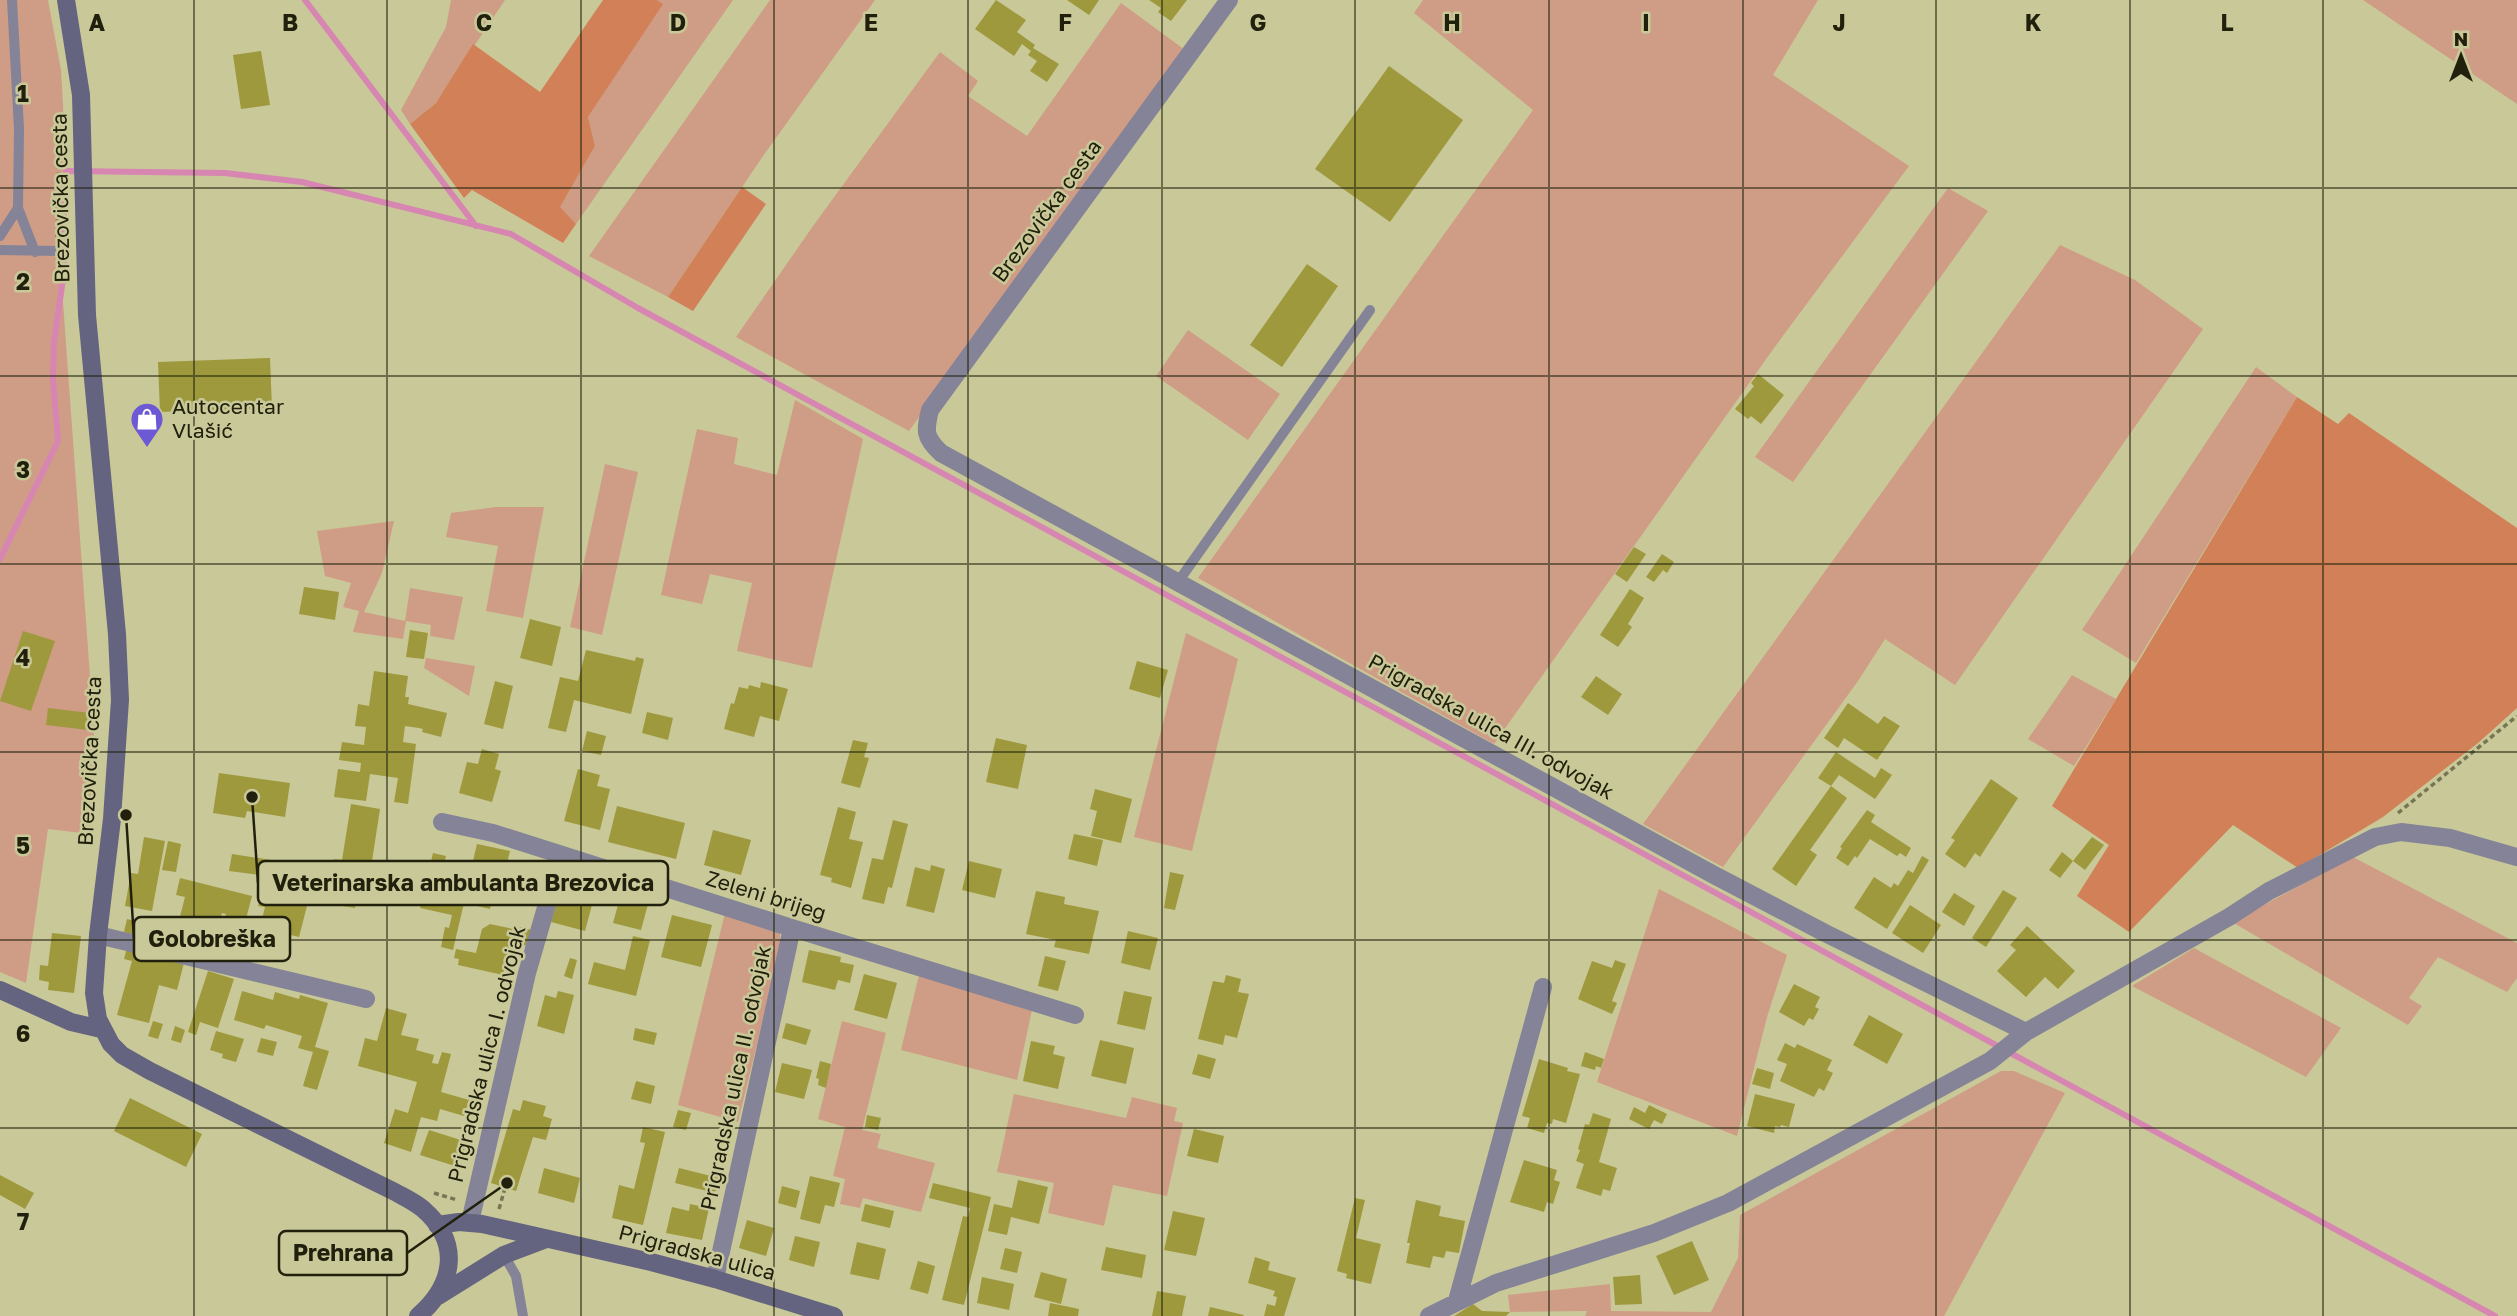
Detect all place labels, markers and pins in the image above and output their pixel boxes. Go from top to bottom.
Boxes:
place label: Autocentar Vlašić [172,393,284,443]
shop icon: Autocentar Vlašić [128,400,166,449]
callout: Veterinarska ambulanta Brezovica [258,861,668,905]
callout: Golobreška [134,917,290,961]
callout: Prehrana [279,1231,407,1275]

